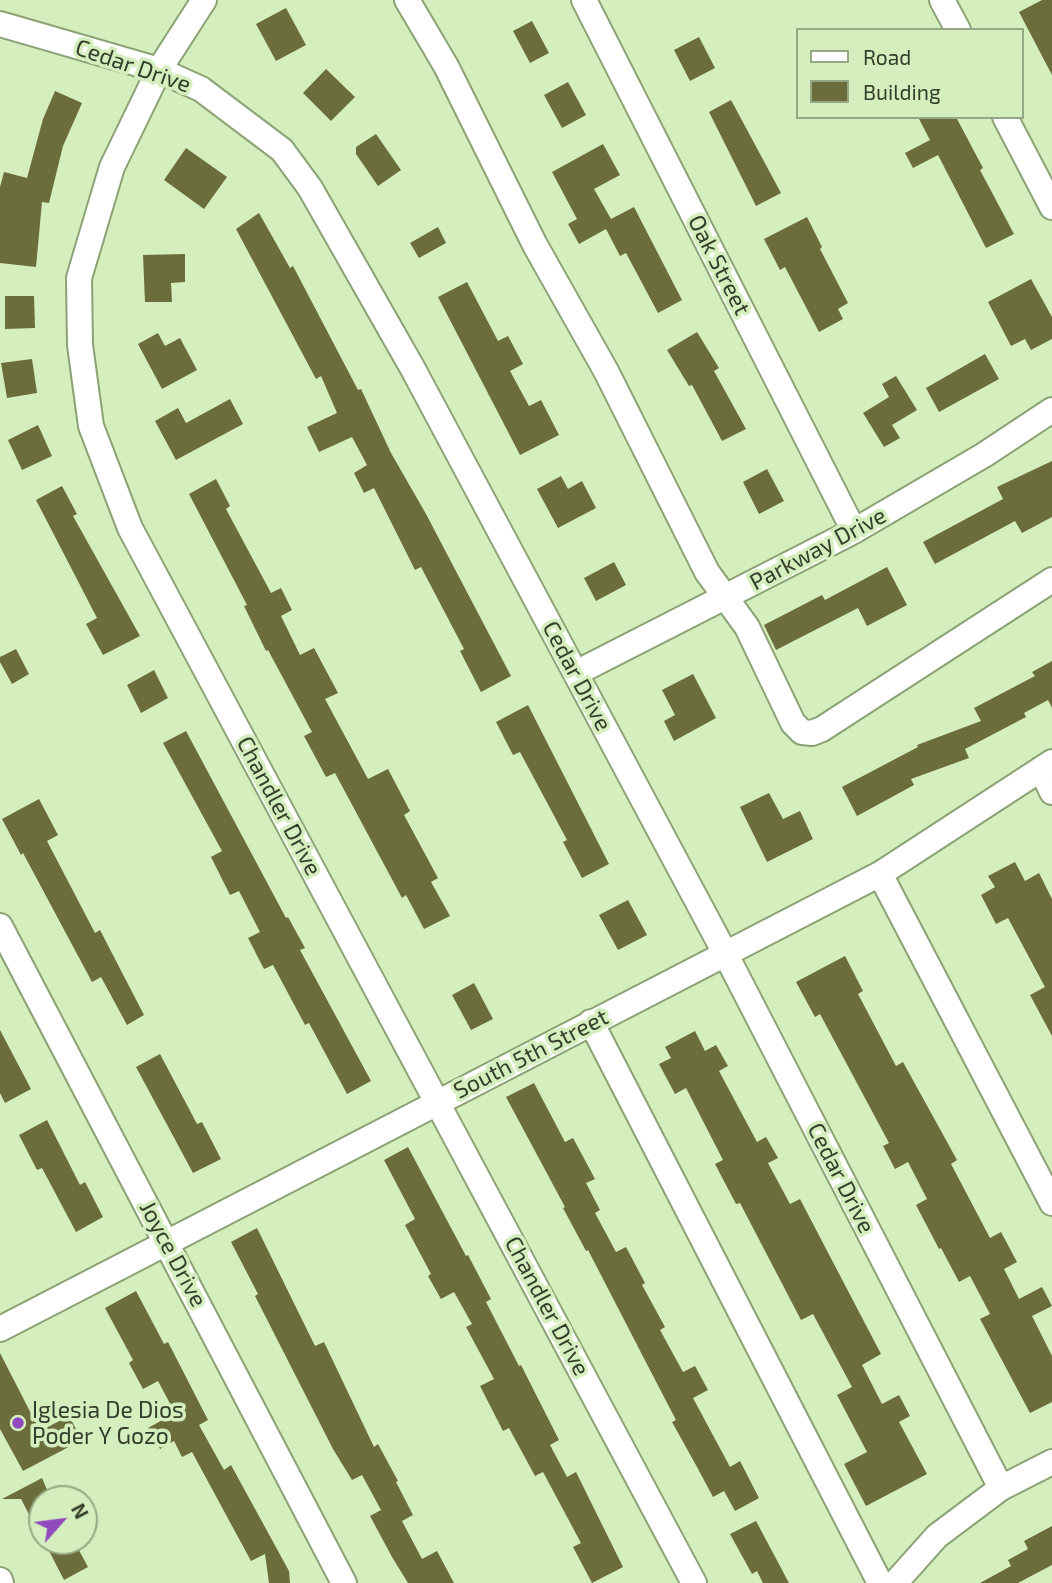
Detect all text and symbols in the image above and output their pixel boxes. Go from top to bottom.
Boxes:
legend [796,28,1024,119]
street label: Cedar Drive [72,33,194,99]
text: Road [863,44,911,69]
text: Building [863,79,941,104]
street label: Oak Street [682,210,756,320]
street label: Parkway Drive [745,502,891,596]
street label: Cedar Drive [537,616,617,736]
street label: Chandler Drive [231,732,327,880]
street label: South 5th Street [449,1003,613,1105]
street label: Cedar Drive [801,1118,881,1238]
street label: Joyce Drive [134,1196,212,1312]
street label: Chandler Drive [499,1232,595,1380]
place label: Iglesia De Dios Poder Y Gozo [32,1396,184,1450]
marker: Iglesia De Dios Poder Y Gozo [10,1415,26,1431]
north arrow [28,1485,98,1555]
text: N [67,1499,94,1522]

